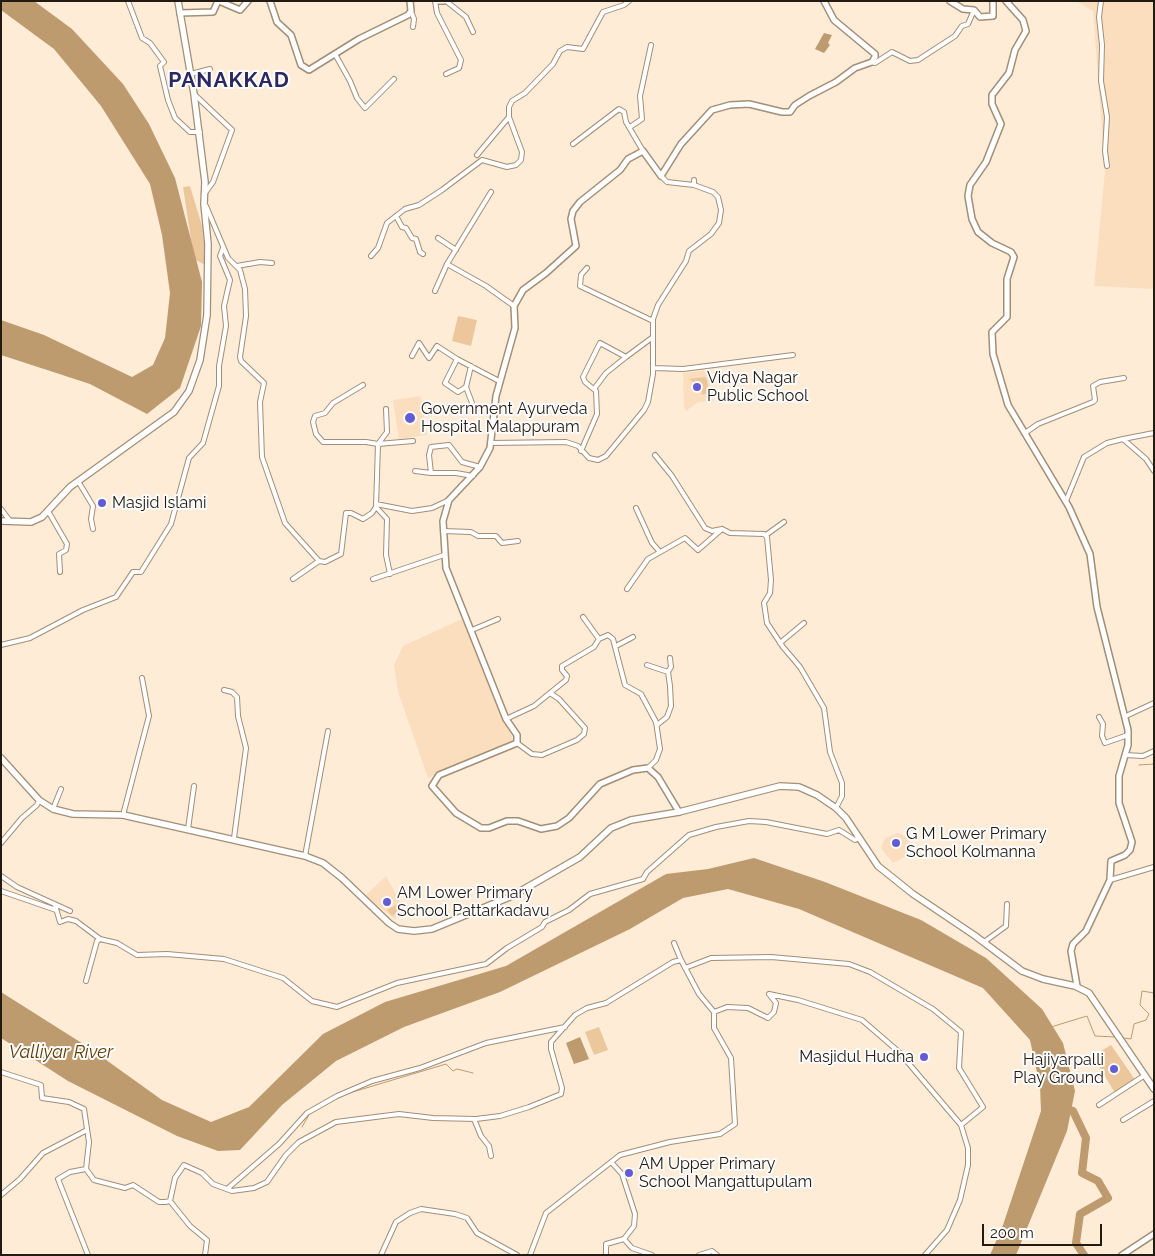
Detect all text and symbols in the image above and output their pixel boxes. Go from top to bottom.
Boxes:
district label: PANAKKAD [167,68,291,94]
place label: Vidya Nagar Public School [707,368,808,406]
marker: Vidya Nagar Public School [691,381,703,393]
place label: Government Ayurveda Hospital Malappuram [421,399,587,437]
marker: Government Ayurveda Hospital Malappuram [403,411,417,425]
place label: Masjid Islami [112,493,206,513]
marker: Masjid Islami [96,497,108,509]
place label: G M Lower Primary School Kolmanna [906,824,1047,862]
marker: G M Lower Primary School Kolmanna [890,837,902,849]
place label: AM Lower Primary School Pattarkadavu [397,883,549,921]
marker: AM Lower Primary School Pattarkadavu [381,896,393,908]
water label: Valliyar River [9,1042,113,1064]
place label: Masjidul Hudha [799,1047,914,1067]
place label: Hajiyarpalli Play Ground [1013,1050,1104,1088]
marker: Masjidul Hudha [918,1051,930,1063]
marker: Hajiyarpalli Play Ground [1108,1063,1120,1075]
place label: AM Upper Primary School Mangattupulam [639,1154,812,1192]
marker: AM Upper Primary School Mangattupulam [623,1167,635,1179]
scale bar [985,1214,1105,1246]
text: 200 m [990,1224,1034,1242]

